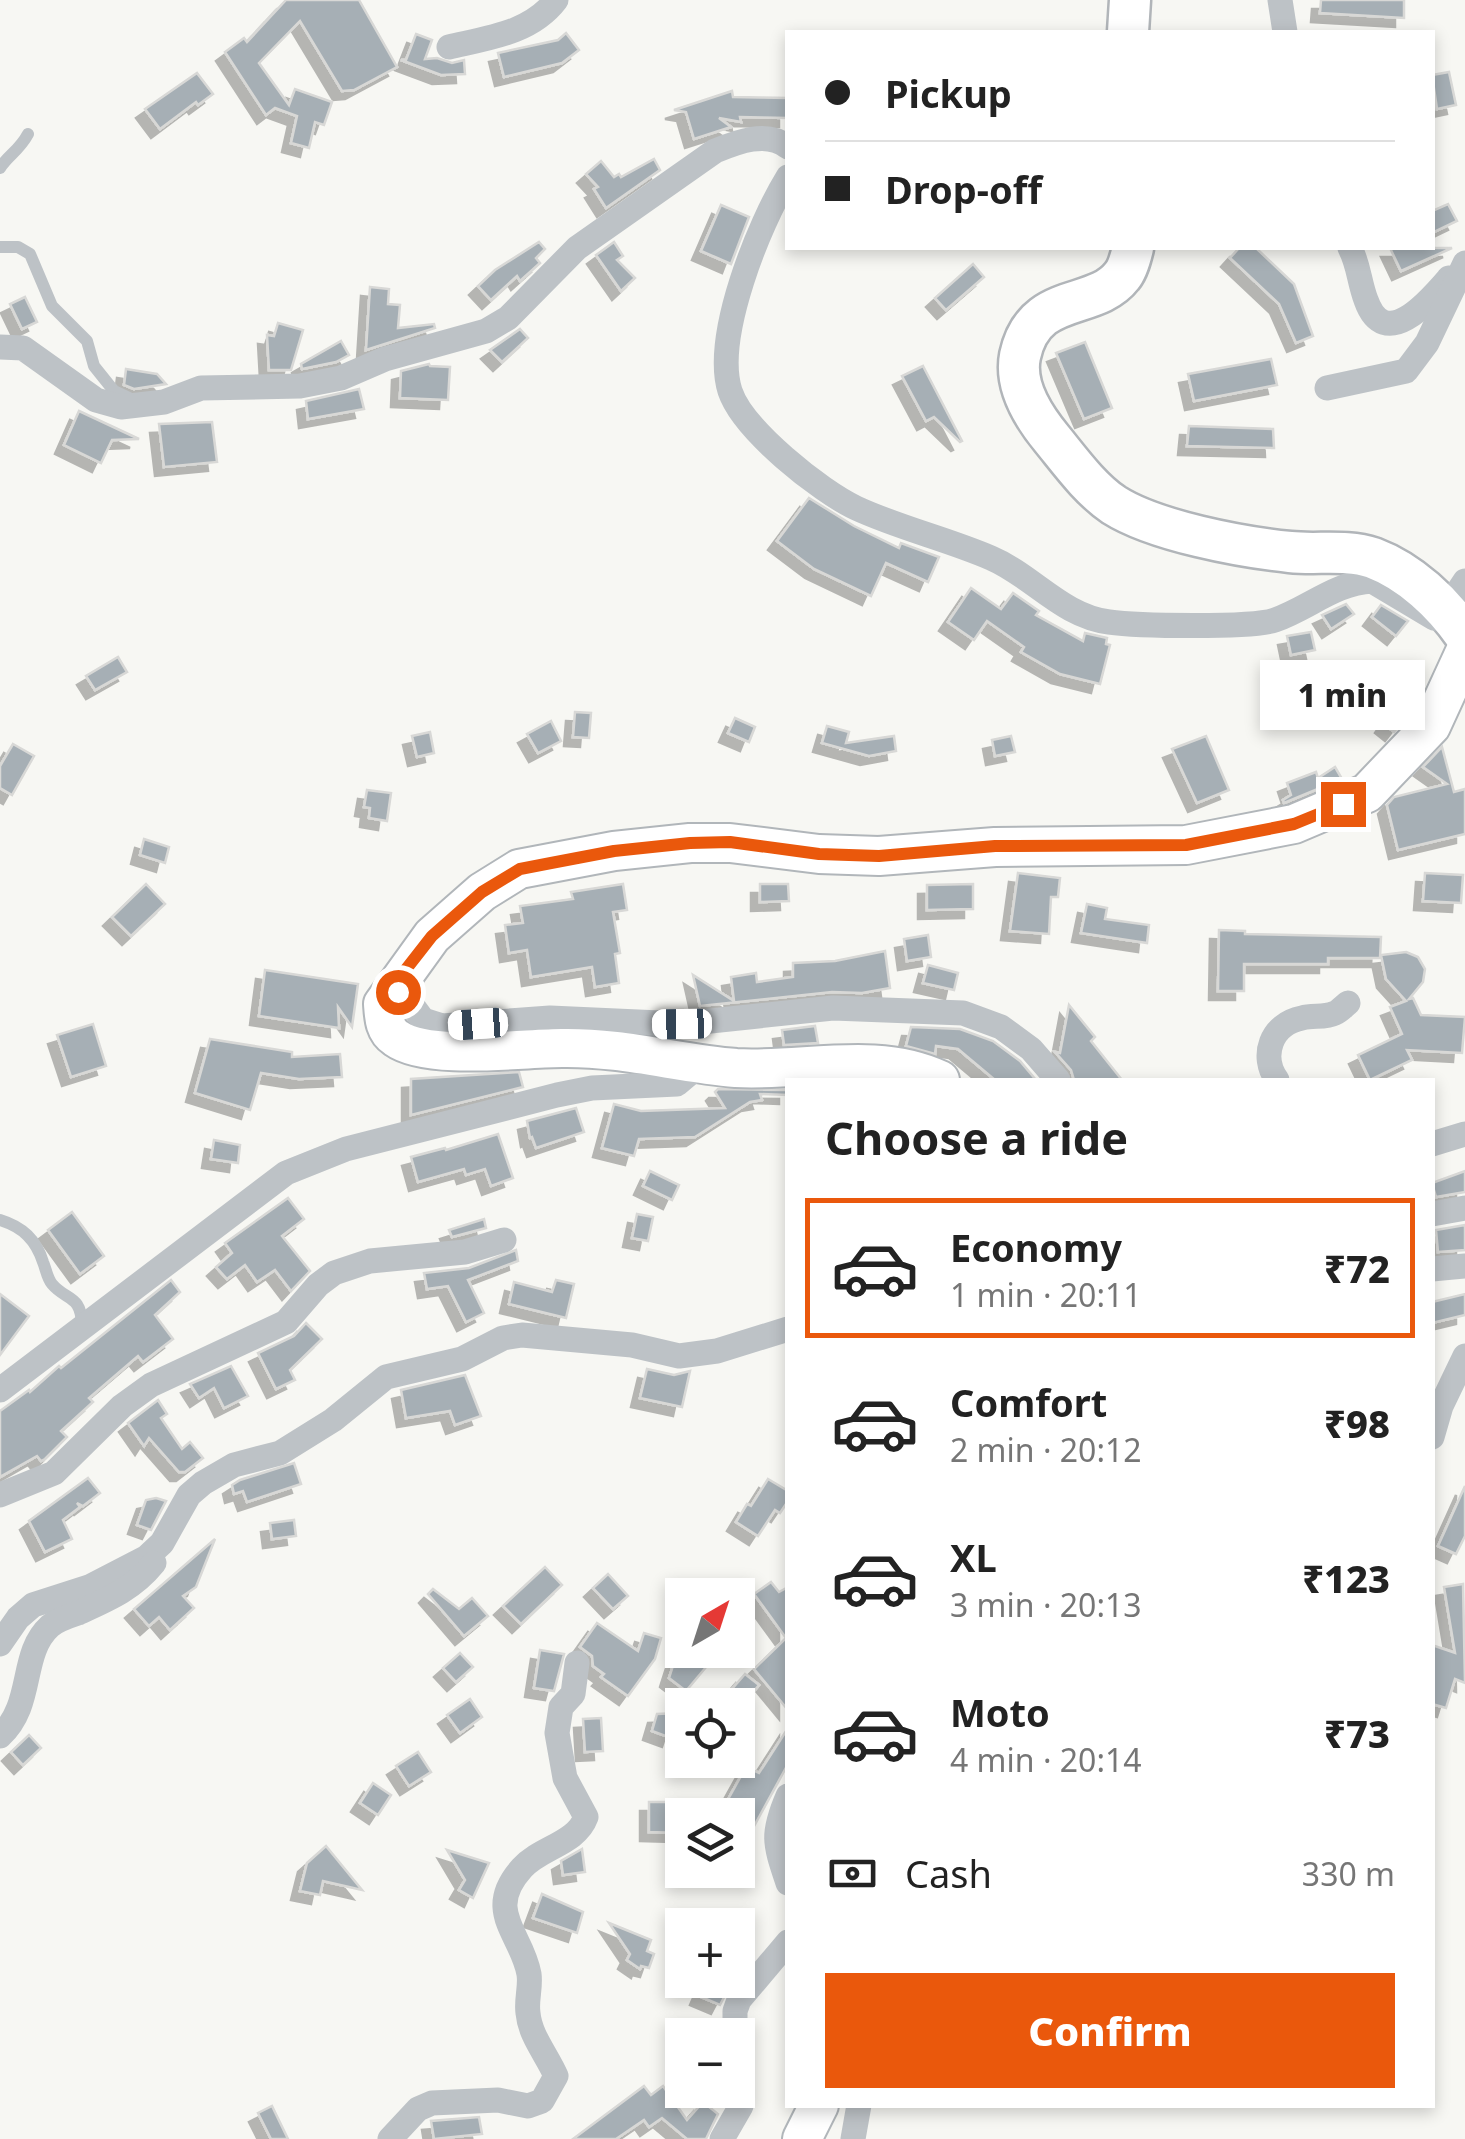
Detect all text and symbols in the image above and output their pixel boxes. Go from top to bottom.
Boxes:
text: Pickup [885,67,1012,119]
text: Drop-off [885,163,1042,215]
callout: 1 min [1260,659,1426,729]
text: 1 min [1298,673,1387,716]
route end [1321,782,1366,827]
route start [376,970,421,1015]
car [447,1007,509,1041]
car [652,1008,712,1040]
text: Choose a ride [825,1107,1128,1168]
text: Economy [950,1221,1122,1273]
icon: car [830,1223,920,1313]
text: ₹72 [1324,1242,1390,1294]
text: 1 min · 20:11 [950,1273,1142,1316]
text: Comfort [950,1376,1107,1428]
icon: car [830,1378,920,1468]
text: ₹98 [1324,1397,1390,1449]
text: 2 min · 20:12 [950,1428,1142,1471]
text: XL [950,1531,997,1583]
icon: car [830,1533,920,1623]
text: ₹123 [1302,1552,1390,1604]
north arrow [665,1578,755,1668]
map controls [665,1578,755,2108]
text: 3 min · 20:13 [950,1583,1142,1626]
text: Moto [950,1686,1050,1738]
button: locate [665,1688,755,1778]
icon: car [830,1688,920,1778]
text: ₹73 [1324,1707,1390,1759]
text: 4 min · 20:14 [950,1738,1142,1781]
button: layers [665,1798,755,1888]
icon: cash [825,1846,880,1901]
text: Cash [905,1847,992,1899]
text: 330 m [1302,1852,1395,1895]
button: + [665,1908,755,1998]
button: Confirm [825,1973,1395,2088]
button: − [665,2018,755,2108]

